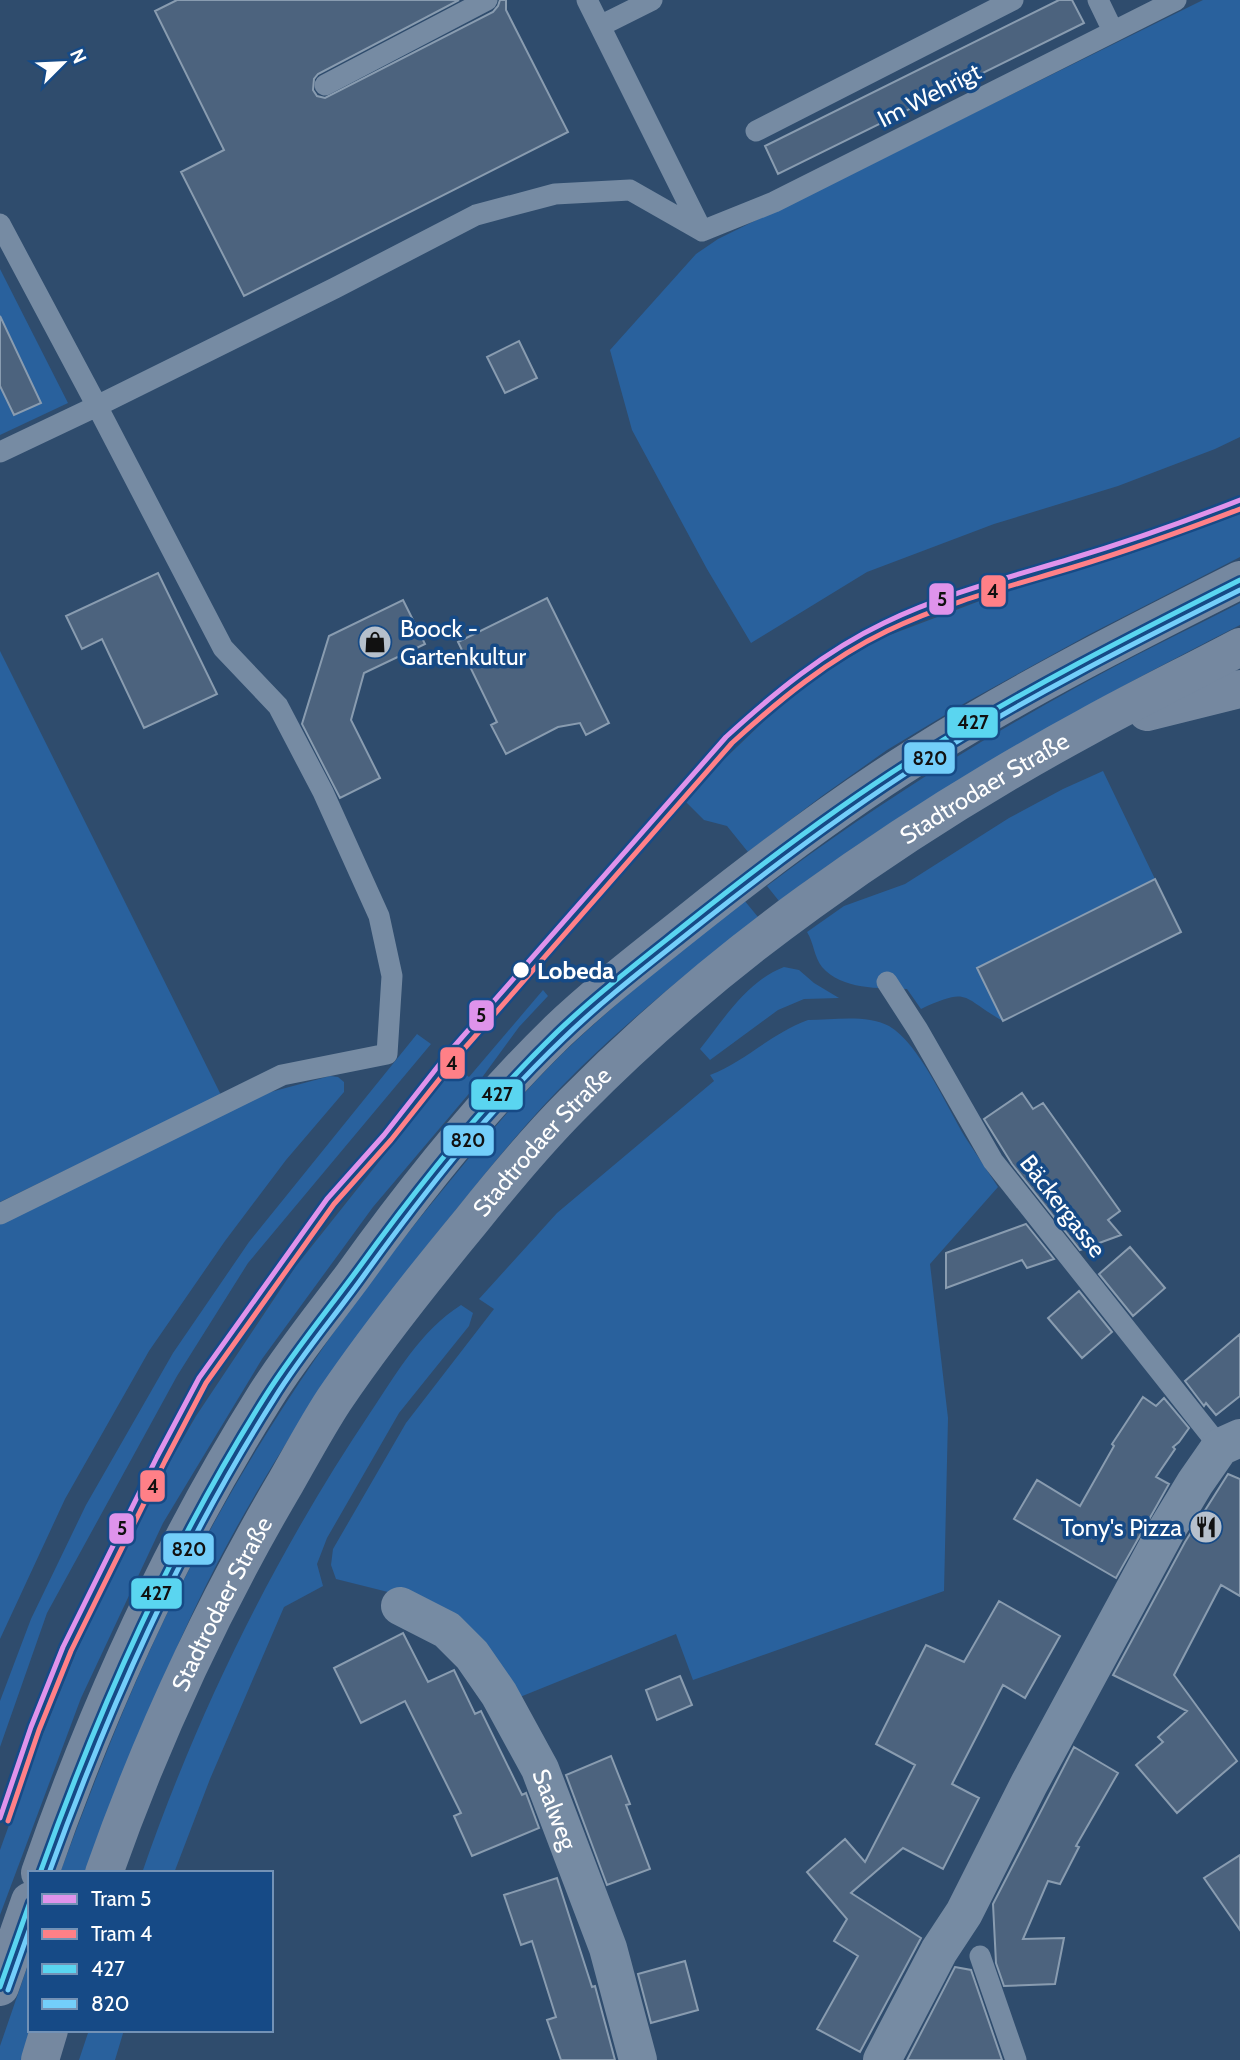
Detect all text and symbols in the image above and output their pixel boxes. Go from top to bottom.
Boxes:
north arrow [28,28,98,98]
text: N [65,45,91,67]
street label: Im Wehrigt [872,57,986,133]
line badge: 4 [980,574,1007,608]
text: 4 [987,580,999,603]
line badge: 5 [928,582,955,616]
text: 5 [937,588,947,611]
place label: Boock - Gartenkultur [400,614,526,671]
shop icon: Boock - Gartenkultur [356,623,394,661]
line badge: 427 [946,706,999,739]
text: 427 [957,711,989,734]
street label: Stadtrodaer Straße [894,726,1074,850]
line badge: 820 [903,741,956,775]
text: 820 [913,747,947,770]
place label: Lobeda [537,956,614,985]
marker: Lobeda [511,960,531,980]
line badge: 5 [468,999,495,1032]
text: 5 [476,1004,486,1027]
line badge: 4 [439,1046,466,1080]
text: 4 [446,1052,458,1075]
street label: Stadtrodaer Straße [466,1060,617,1222]
line badge: 427 [470,1078,524,1111]
text: 427 [481,1083,513,1106]
line badge: 820 [442,1124,495,1157]
text: 820 [451,1129,485,1152]
street label: Bäckergasse [1014,1149,1112,1263]
line badge: 4 [139,1469,166,1503]
text: 4 [147,1475,159,1498]
restaurant icon: Tony's Pizza [1187,1508,1225,1546]
street label: Stadtrodaer Straße [165,1511,278,1696]
line badge: 5 [108,1512,135,1545]
place label: Tony's Pizza [1061,1513,1182,1542]
text: 5 [117,1517,127,1540]
line badge: 820 [162,1532,215,1566]
text: 820 [172,1538,206,1561]
line badge: 427 [130,1577,183,1610]
text: 427 [140,1582,172,1605]
street label: Saalweg [527,1765,584,1855]
legend [28,1871,273,2032]
text: Tram 5 [91,1886,151,1911]
text: Tram 4 [91,1921,152,1946]
text: 427 [91,1956,125,1981]
text: 820 [91,1991,129,2016]

